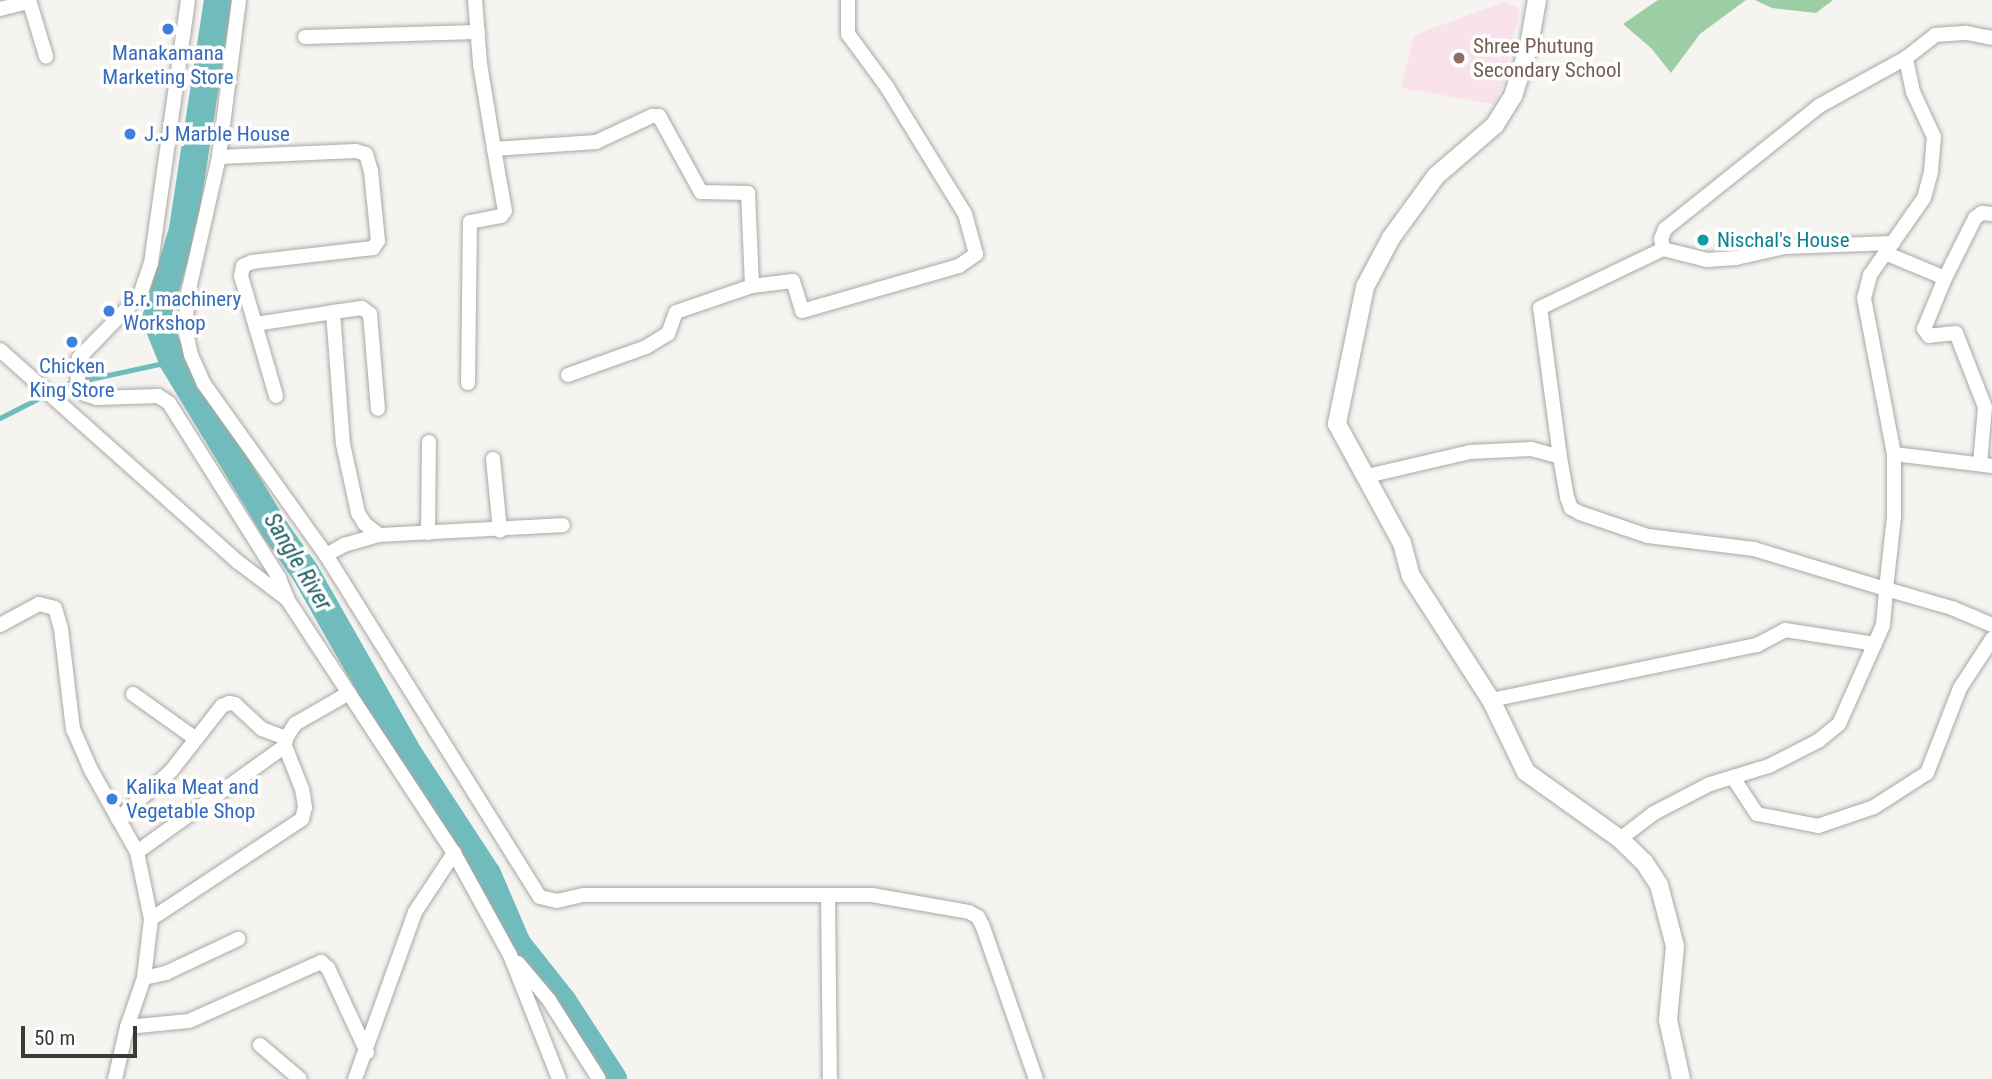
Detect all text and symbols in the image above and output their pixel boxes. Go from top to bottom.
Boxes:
marker: Manakamana Marketing Store [160,21,176,37]
place label: Shree Phutung Secondary School [1473,33,1621,83]
place label: Manakamana Marketing Store [102,40,234,90]
marker: Shree Phutung Secondary School [1451,50,1467,66]
place label: J.J Marble House [144,121,290,147]
marker: J.J Marble House [122,126,138,142]
place label: Nischal's House [1717,227,1850,253]
marker: Nischal's House [1695,232,1711,248]
place label: B.r. machinery Workshop [123,286,241,336]
marker: B.r. machinery Workshop [101,303,117,319]
marker: Chicken King Store [64,334,80,350]
place label: Chicken King Store [29,353,115,403]
water label: Sangle River [257,508,337,616]
place label: Kalika Meat and Vegetable Shop [126,774,259,824]
marker: Kalika Meat and Vegetable Shop [104,791,120,807]
scale bar [24,1012,140,1056]
text: 50 m [34,1026,75,1050]

